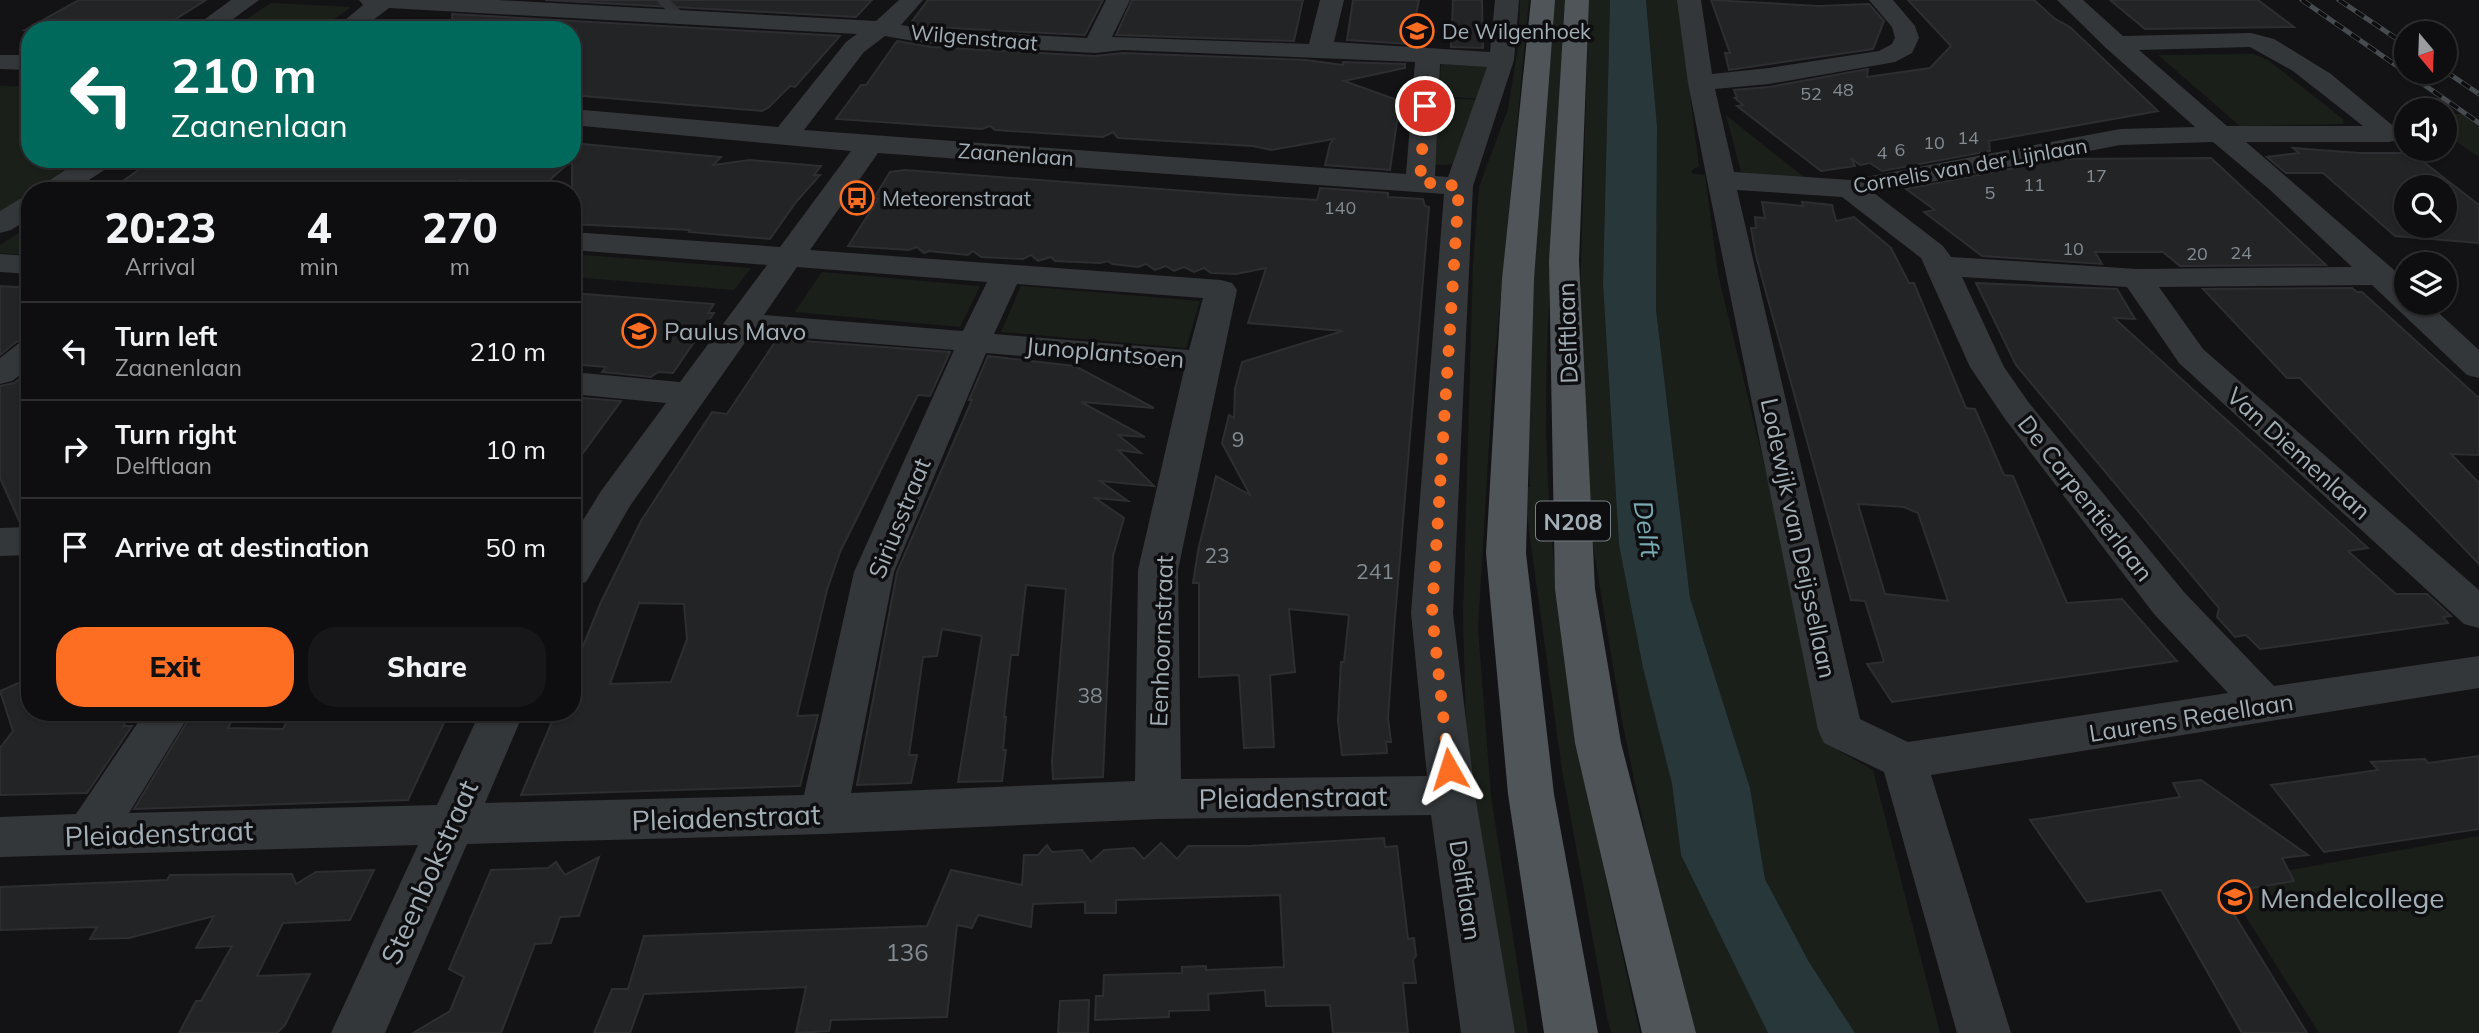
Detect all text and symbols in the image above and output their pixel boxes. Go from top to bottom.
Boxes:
school or university icon: De Wilgenhoek [1398,12,1436,50]
street label: Wilgenstraat [909,18,1039,56]
place label: De Wilgenhoek [1442,18,1591,44]
north arrow [2394,21,2457,84]
map controls [2394,21,2457,315]
text: 210 m [171,44,317,105]
icon: left [56,49,147,140]
pin [1395,76,1455,136]
house number: 48 [1832,78,1854,101]
house number: 52 [1800,82,1822,105]
icon: arrive [1406,87,1444,125]
button: sound [2394,98,2457,161]
text: Zaanenlaan [171,105,348,145]
house number: 14 [1957,126,1979,149]
house number: 10 [1923,131,1945,154]
street label: Cornelis van der Lijnlaan [1851,132,2089,198]
street label: Zaanenlaan [957,137,1075,171]
house number: 6 [1895,138,1905,161]
house number: 4 [1877,141,1888,164]
house number: 17 [2085,164,2107,187]
house number: 11 [2023,173,2045,196]
button: search [2394,175,2457,238]
bus stop icon: Meteorenstraat [838,179,876,217]
house number: 5 [1985,181,1996,204]
place label: Meteorenstraat [882,185,1031,211]
house number: 140 [1324,196,1356,219]
text: 20:23 [104,201,216,254]
text: 4 [306,201,332,254]
text: 270 [422,201,498,254]
house number: 10 [2062,237,2084,260]
house number: 24 [2230,241,2252,264]
house number: 20 [2186,242,2208,265]
text: Arrival [125,252,195,281]
text: min [299,252,339,281]
text: m [450,252,470,281]
button: layers [2394,252,2457,315]
street label: Delftlaan [1550,282,1584,384]
school or university icon: Paulus Mavo [620,312,658,350]
place label: Paulus Mavo [664,316,806,346]
text: Turn left [115,320,217,353]
street label: Junoplantsoen [1024,330,1186,374]
icon: left [56,332,94,370]
text: 210 m [470,335,546,368]
text: Zaanenlaan [115,353,242,382]
street label: Van Diemenlaan [2221,380,2377,526]
street label: Lodewijk van Deijssellaan [1755,395,1843,681]
street label: De Carpentierlaan [2012,409,2160,587]
text: Turn right [115,418,236,451]
house number: 9 [1232,426,1244,452]
icon: right [56,430,94,468]
text: 10 m [485,433,546,466]
text: Delftlaan [115,451,212,480]
street label: Siriusstraat [861,454,937,582]
water label: Delft [1627,498,1667,560]
road number: N208 [1536,502,1610,540]
icon: arrive [56,528,94,566]
text: Arrive at destination [115,531,370,564]
text: 50 m [485,531,546,564]
house number: 23 [1204,542,1230,568]
street label: Eenhoornstraat [1143,555,1179,727]
house number: 241 [1356,558,1394,584]
button: Exit [56,627,294,707]
button: Share [308,627,546,707]
house number: 38 [1077,682,1103,708]
street label: Laurens Reaellaan [2087,686,2295,748]
position arrow [1412,732,1486,806]
street label: Steenbokstraat [373,774,485,969]
street label: Pleiadenstraat [1198,778,1388,816]
street label: Pleiadenstraat [631,796,821,838]
street label: Pleiadenstraat [64,812,254,854]
street label: Delftlaan [1443,838,1489,942]
school or university icon: Mendelcollege [2216,878,2254,916]
place label: Mendelcollege [2260,880,2445,915]
house number: 136 [885,937,929,967]

